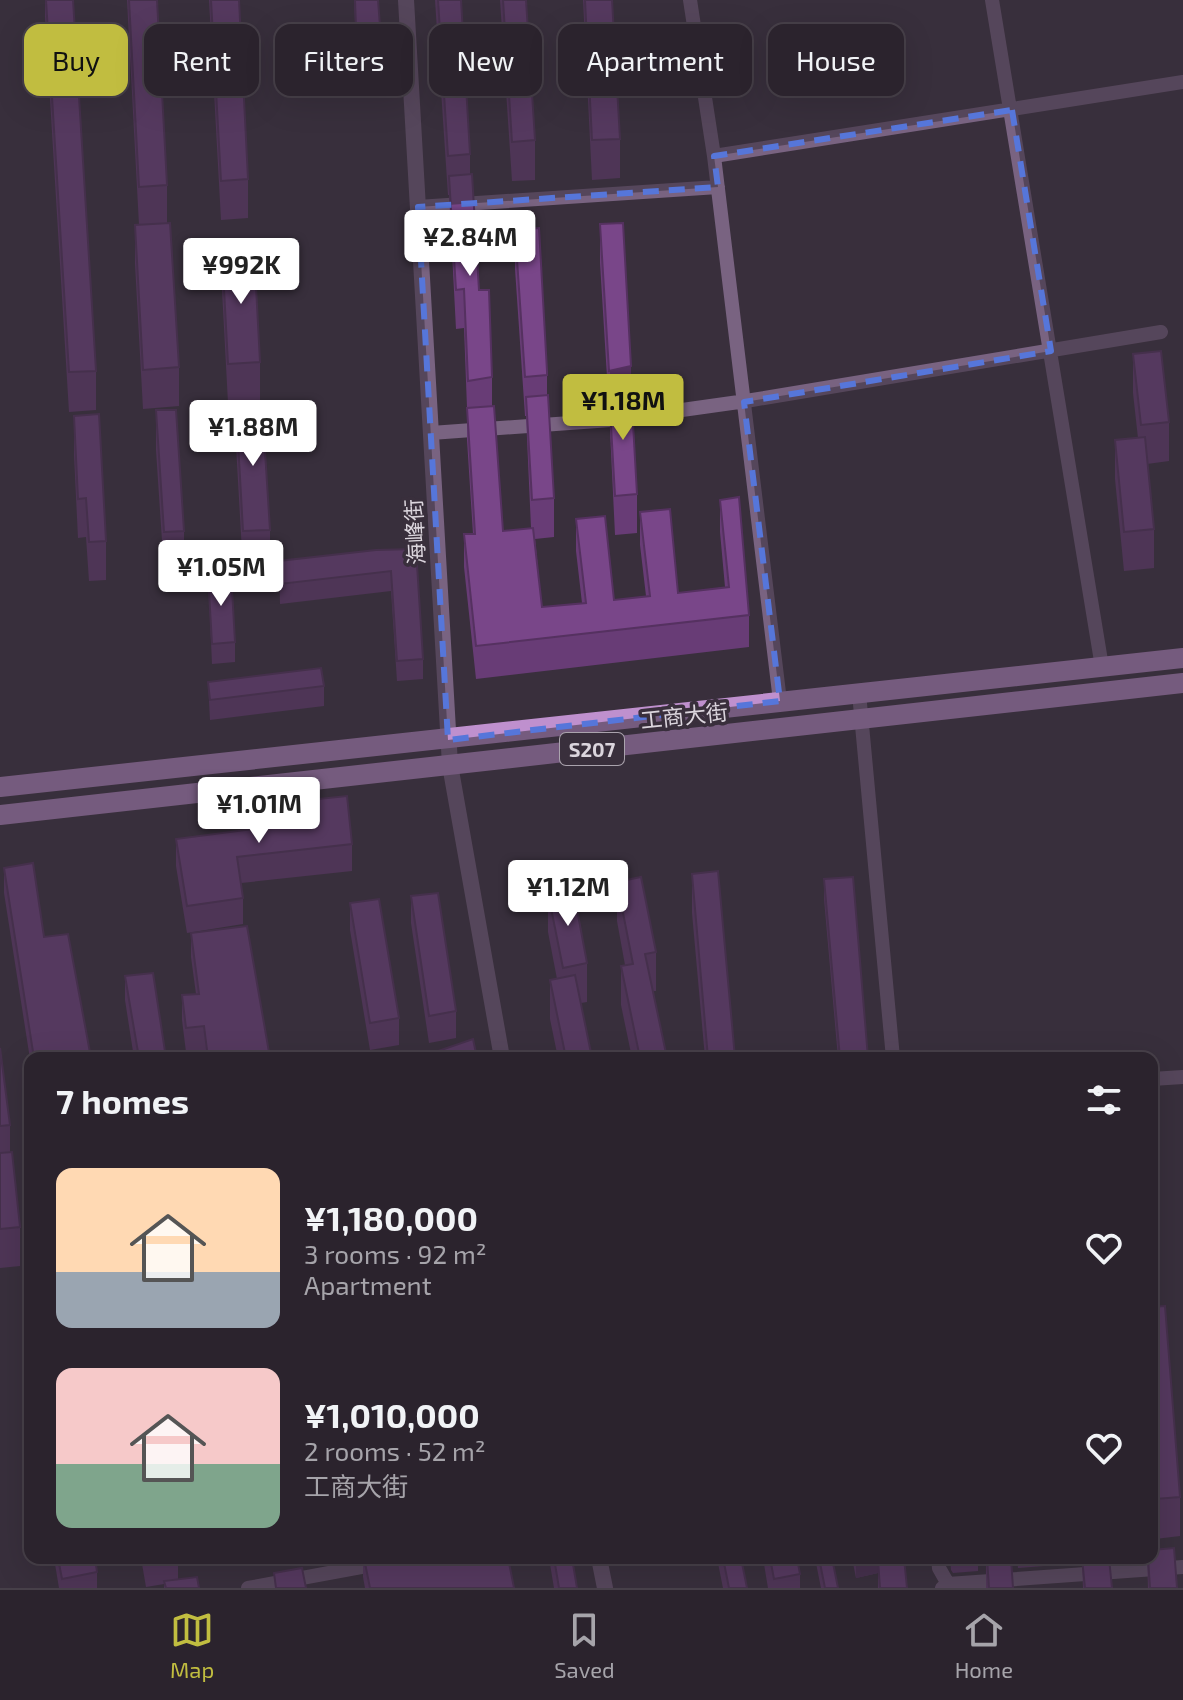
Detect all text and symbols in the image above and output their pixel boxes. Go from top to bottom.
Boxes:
chip: Buy [24,24,128,96]
chip: Rent [144,24,259,96]
chip: Filters [275,24,413,96]
chip: New [429,24,542,96]
chip: Apartment [558,24,752,96]
chip: House [768,24,904,96]
pin: ¥2.84M [405,210,535,278]
text: ¥2.84M [422,220,518,251]
pin: ¥992K [185,238,297,306]
text: ¥992K [201,248,281,279]
pin: ¥1.18M [558,374,688,442]
text: ¥1.18M [581,384,665,415]
pin: ¥1.88M [188,400,318,468]
text: ¥1.88M [207,410,299,441]
street label: 海峰街 [399,498,429,566]
pin: ¥1.05M [156,540,286,608]
text: ¥1.05M [176,550,266,581]
street label: 工商大街 [639,697,729,733]
road number: S207 [560,733,624,765]
pin: ¥1.01M [194,777,324,845]
text: ¥1.01M [216,787,302,818]
pin: ¥1.12M [503,860,633,928]
text: ¥1.12M [526,870,610,901]
icon: filters [1082,1078,1126,1122]
text: 7 homes [56,1080,189,1121]
text: ¥1,180,000 [304,1197,478,1238]
icon: home [120,1200,216,1296]
icon: heart [1082,1226,1126,1270]
text: 3 rooms · 92 m² [304,1238,486,1269]
text: Apartment [304,1269,432,1300]
text: ¥1,010,000 [304,1394,480,1435]
icon: home [120,1400,216,1496]
icon: heart [1082,1426,1126,1470]
text: 2 rooms · 52 m² [304,1435,486,1466]
text: 工商大街 [304,1470,408,1501]
tab: Map [170,1608,214,1682]
tab: Saved [554,1608,615,1682]
tab: Home [955,1608,1013,1682]

